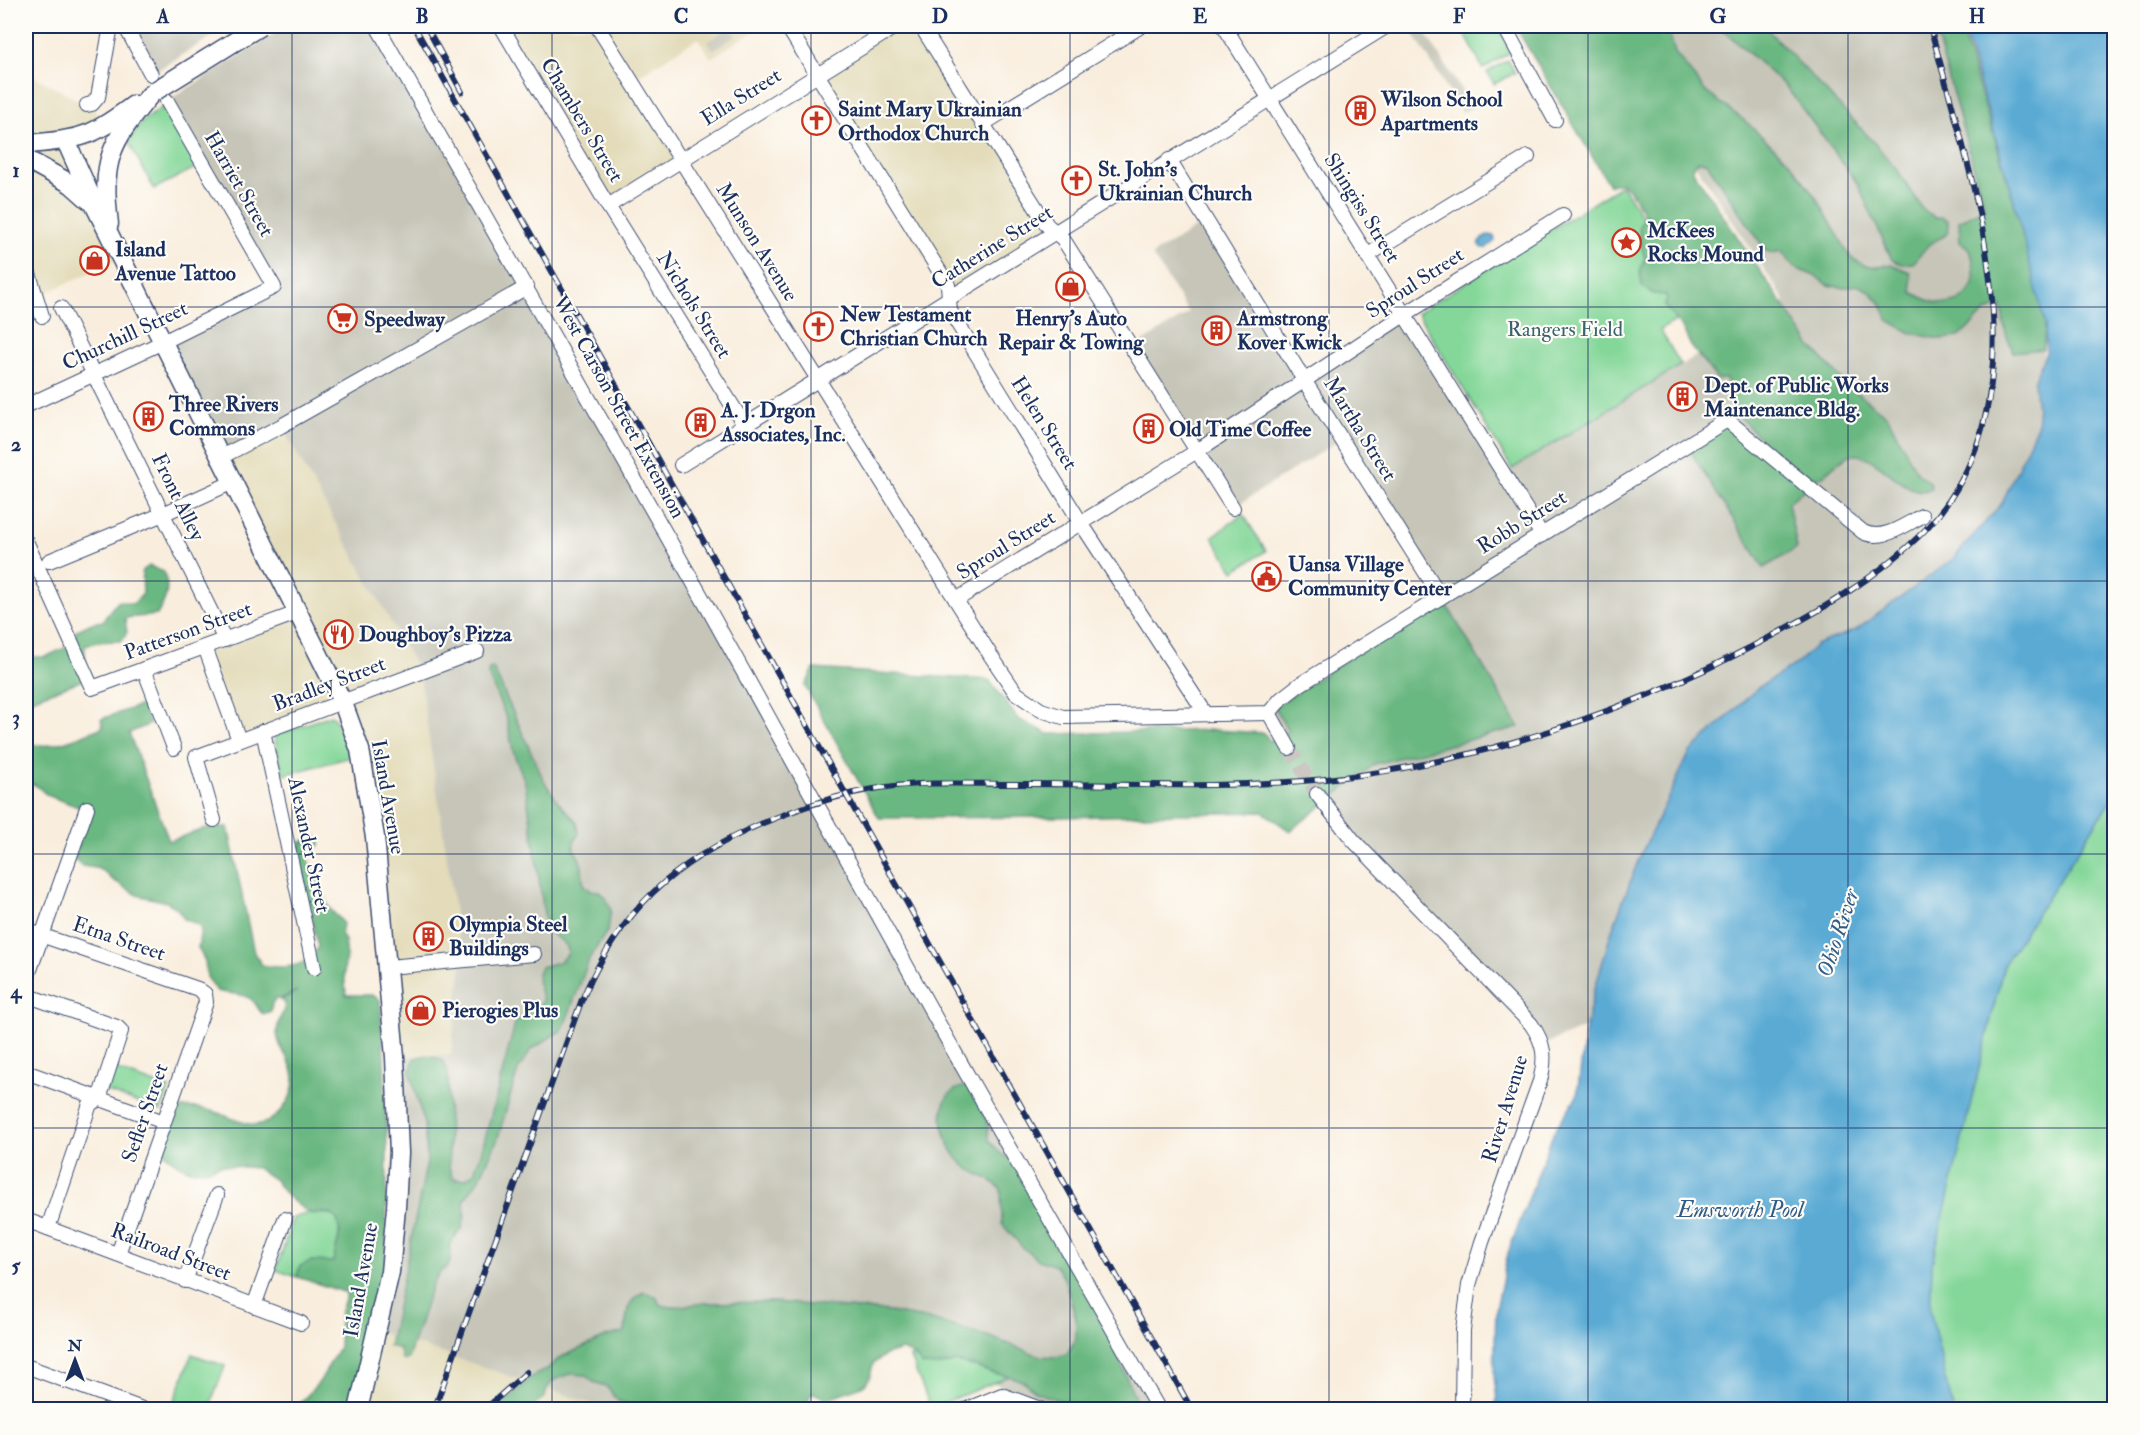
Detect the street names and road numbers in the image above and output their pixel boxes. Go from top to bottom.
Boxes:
street label: Chambers Street [534,53,630,187]
street label: Ella Street [696,62,786,132]
street label: Harriet Street [198,126,280,242]
street label: Shingiss Street [1318,148,1407,268]
street label: Munson Avenue [710,178,804,307]
street label: Catherine Street [926,199,1058,295]
street label: Sproul Street [1361,241,1469,325]
street label: Nichols Street [650,246,738,364]
street label: West Carson Street Extension [546,290,692,523]
street label: Churchill Street [58,295,192,377]
street label: Helen Street [1005,371,1084,475]
street label: Martha Street [1317,372,1403,486]
street label: Front Alley [145,449,211,546]
street label: Robb Street [1472,484,1572,560]
street label: Sproul Street [952,504,1061,586]
street label: Patterson Street [121,595,256,667]
street label: Bradley Street [269,650,389,718]
street label: Island Avenue [365,738,411,857]
street label: Alexander Street [281,774,337,916]
street label: Etna Street [69,911,169,968]
street label: River Avenue [1476,1052,1534,1166]
street label: Sefler Street [115,1060,175,1166]
street label: Railroad Street [107,1217,235,1287]
street label: Island Avenue [338,1220,384,1339]

